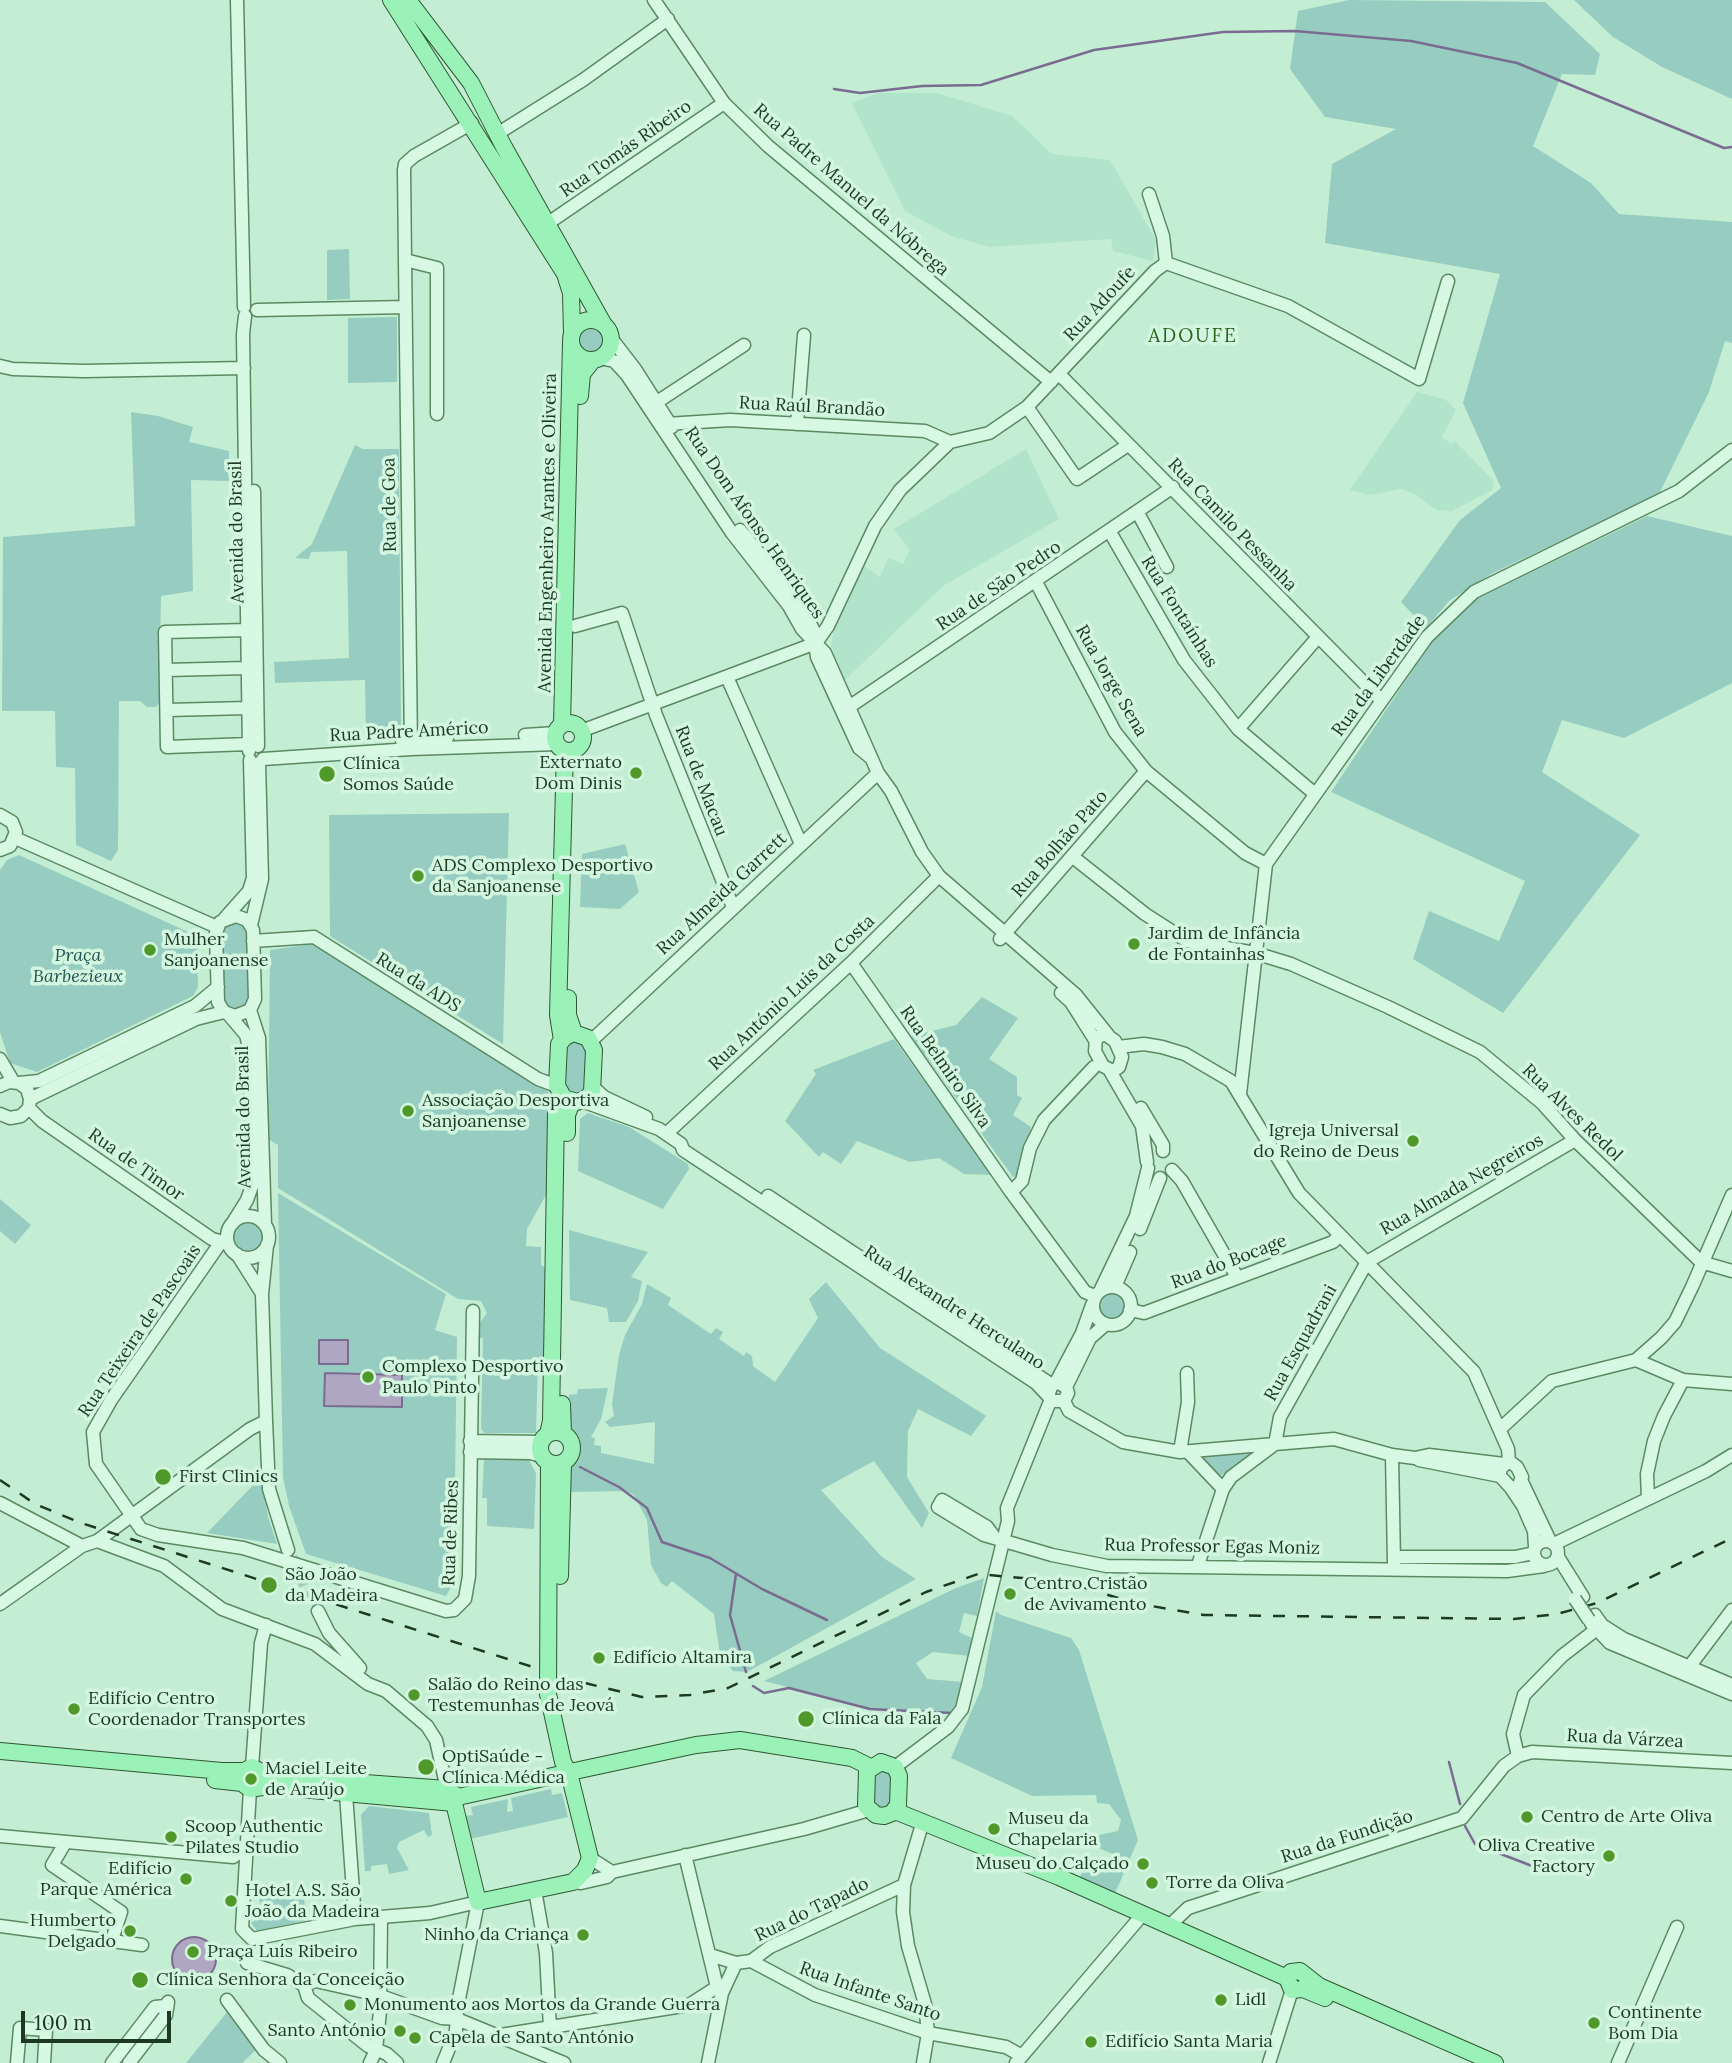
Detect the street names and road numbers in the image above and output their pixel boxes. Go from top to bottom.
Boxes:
street label: Rua Tomás Ribeiro [556,96,696,202]
street label: Rua Padre Manuel da Nóbrega [749,99,953,281]
street label: Rua Adoufe [1060,262,1140,346]
street label: Avenida Engenheiro Arantes e Oliveira [534,373,562,693]
street label: Rua Raúl Brandão [738,392,886,422]
street label: Rua Dom Afonso Henriques [679,423,829,623]
street label: Rua Camilo Pessanha [1163,454,1301,596]
street label: Rua de Goa [378,457,402,553]
street label: Avenida do Brasil [225,460,249,604]
street label: Rua de São Pedro [933,536,1065,636]
street label: Rua Fontaínhas [1136,552,1222,672]
street label: Rua da Liberdade [1328,611,1430,741]
street label: Rua Jorge Sena [1070,621,1152,741]
street label: Rua Padre Américo [329,717,489,747]
street label: Rua de Macau [670,723,732,839]
street label: Rua Bolhão Pato [1007,786,1113,902]
street label: Rua Almeida Garrett [652,828,792,960]
street label: Rua António Luis da Costa [705,911,879,1075]
street label: Rua da ADS [372,948,464,1018]
street label: Rua Belmiro Silva [895,1002,995,1132]
street label: Avenida do Brasil [232,1045,256,1189]
street label: Rua Alves Redol [1517,1060,1627,1166]
street label: Rua de Timor [84,1124,188,1206]
street label: Rua Almada Negreiros [1377,1129,1547,1241]
street label: Rua do Bocage [1168,1230,1290,1294]
street label: Rua Teixeira de Pascoais [74,1240,206,1422]
street label: Rua Alexandre Herculano [859,1241,1049,1375]
street label: Rua Esquadrani [1260,1281,1342,1405]
street label: Rua de Ribes [438,1480,464,1586]
street label: Rua Professor Egas Moniz [1104,1534,1320,1560]
street label: Rua da Várzea [1566,1725,1684,1753]
street label: Rua da Fundição [1278,1806,1416,1868]
street label: Rua do Tapado [752,1873,872,1947]
street label: Rua Infante Santo [796,1958,944,2026]

